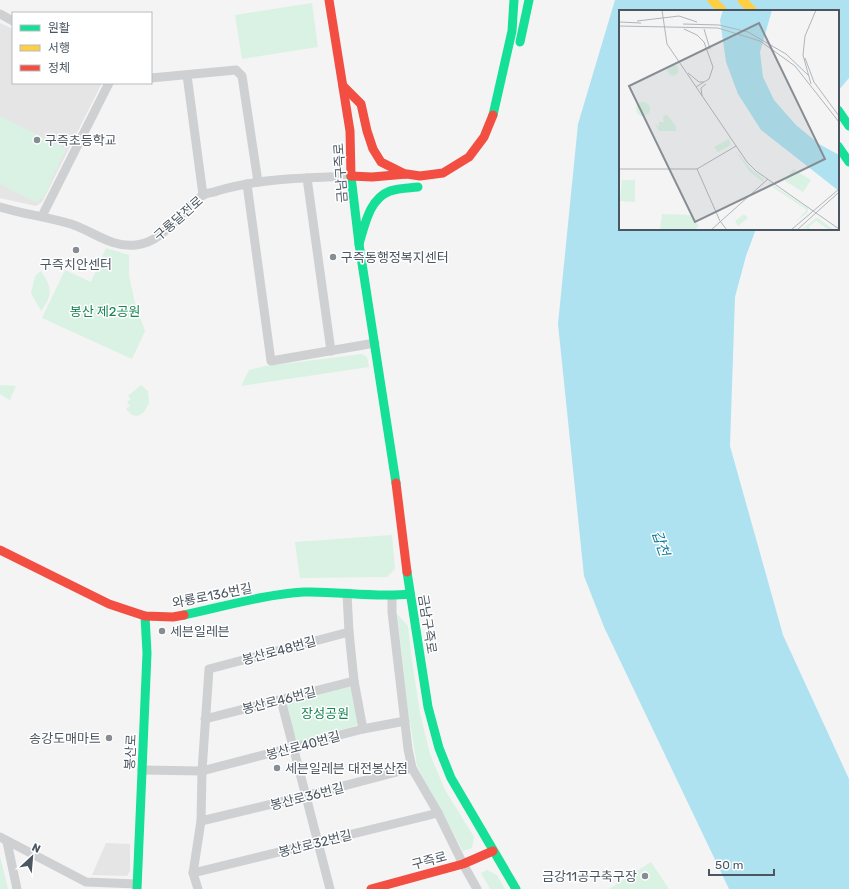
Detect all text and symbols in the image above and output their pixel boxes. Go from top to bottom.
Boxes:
inset map [619,10,839,230]
legend [12,12,152,84]
text: 원활 [48,21,70,35]
text: 서행 [48,41,70,55]
text: 정체 [48,61,70,75]
place label: 구즉초등학교 [45,133,117,148]
marker: 구즉초등학교 [32,135,42,145]
street label: 금남구즉로 [331,143,350,203]
street label: 구룡달전로 [151,193,206,244]
marker: 구즉치안센터 [71,245,81,255]
place label: 구즉동행정복지센터 [341,250,449,265]
marker: 구즉동행정복지센터 [328,252,338,262]
place label: 구즉치안센터 [40,257,112,272]
park label: 봉산 제2공원 [70,304,140,319]
water label: 갑천 [648,528,673,559]
street label: 와룡로136번길 [171,580,253,611]
street label: 금남구즉로 [415,593,440,655]
place label: 세븐일레븐 [170,624,230,639]
marker: 세븐일레븐 [157,626,167,636]
street label: 봉산로48번길 [240,633,318,668]
street label: 봉산로46번길 [241,684,318,717]
park label: 장성공원 [301,706,349,721]
street label: 봉산로40번길 [264,728,342,763]
place label: 송강도매마트 [29,731,101,746]
marker: 송강도매마트 [104,733,114,743]
street label: 봉산로 [122,734,139,770]
place label: 세븐일레븐 대전봉산점 [285,761,408,776]
marker: 세븐일레븐 대전봉산점 [272,763,282,773]
street label: 봉산로36번길 [269,780,346,813]
street label: 봉산로32번길 [277,827,353,860]
north arrow [12,837,52,877]
text: N [30,841,43,856]
street label: 구즉로 [410,849,448,872]
scale bar [709,851,774,877]
text: 50 m [715,858,743,872]
place label: 금강11공구축구장 [542,869,637,884]
marker: 금강11공구축구장 [640,871,650,881]

